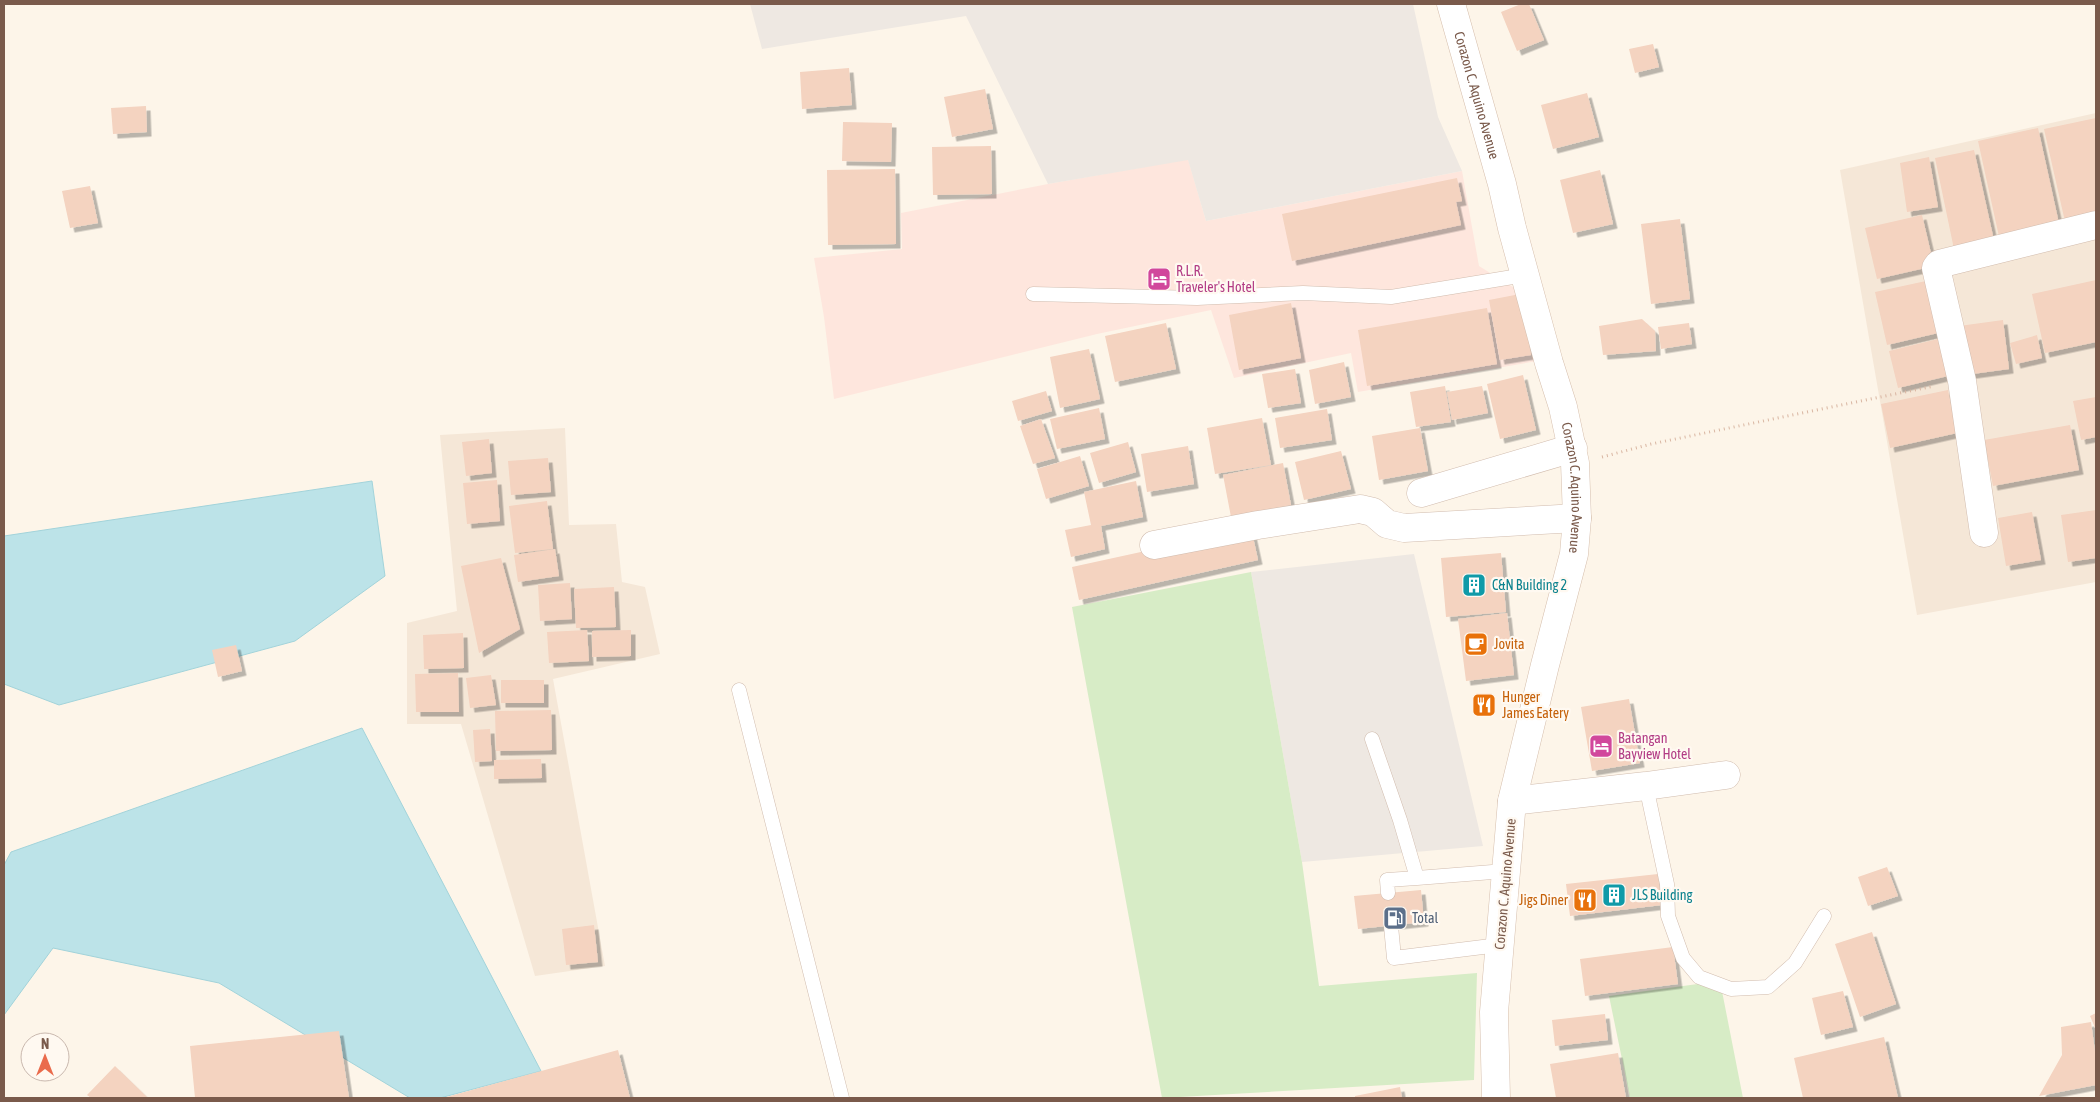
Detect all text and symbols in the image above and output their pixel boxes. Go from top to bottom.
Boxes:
street label: Corazon C. Aquino Avenue [1451,30,1503,161]
place label: R.L.R. Traveler's Hotel [1176,263,1256,295]
hotel icon: R.L.R. Traveler's Hotel [1146,266,1172,292]
street label: Corazon C. Aquino Avenue [1558,421,1585,554]
building icon: C&N Building 2 [1461,572,1487,598]
place label: C&N Building 2 [1492,577,1567,593]
cafe icon: Jovita [1463,631,1489,657]
place label: Jovita [1494,636,1524,652]
place label: Hunger James Eatery [1502,689,1569,721]
restaurant icon: Hunger James Eatery [1471,692,1497,718]
place label: Batangan Bayview Hotel [1618,730,1691,762]
hotel icon: Batangan Bayview Hotel [1588,733,1614,759]
street label: Corazon C. Aquino Avenue [1491,818,1519,950]
building icon: JLS Building [1601,882,1627,908]
restaurant icon: Jigs Diner [1572,887,1598,913]
place label: JLS Building [1632,887,1693,903]
place label: Jigs Diner [1519,892,1569,908]
fuel station icon: Total [1382,905,1408,931]
place label: Total [1412,910,1438,926]
north arrow [20,1032,70,1082]
text: N [41,1036,49,1052]

